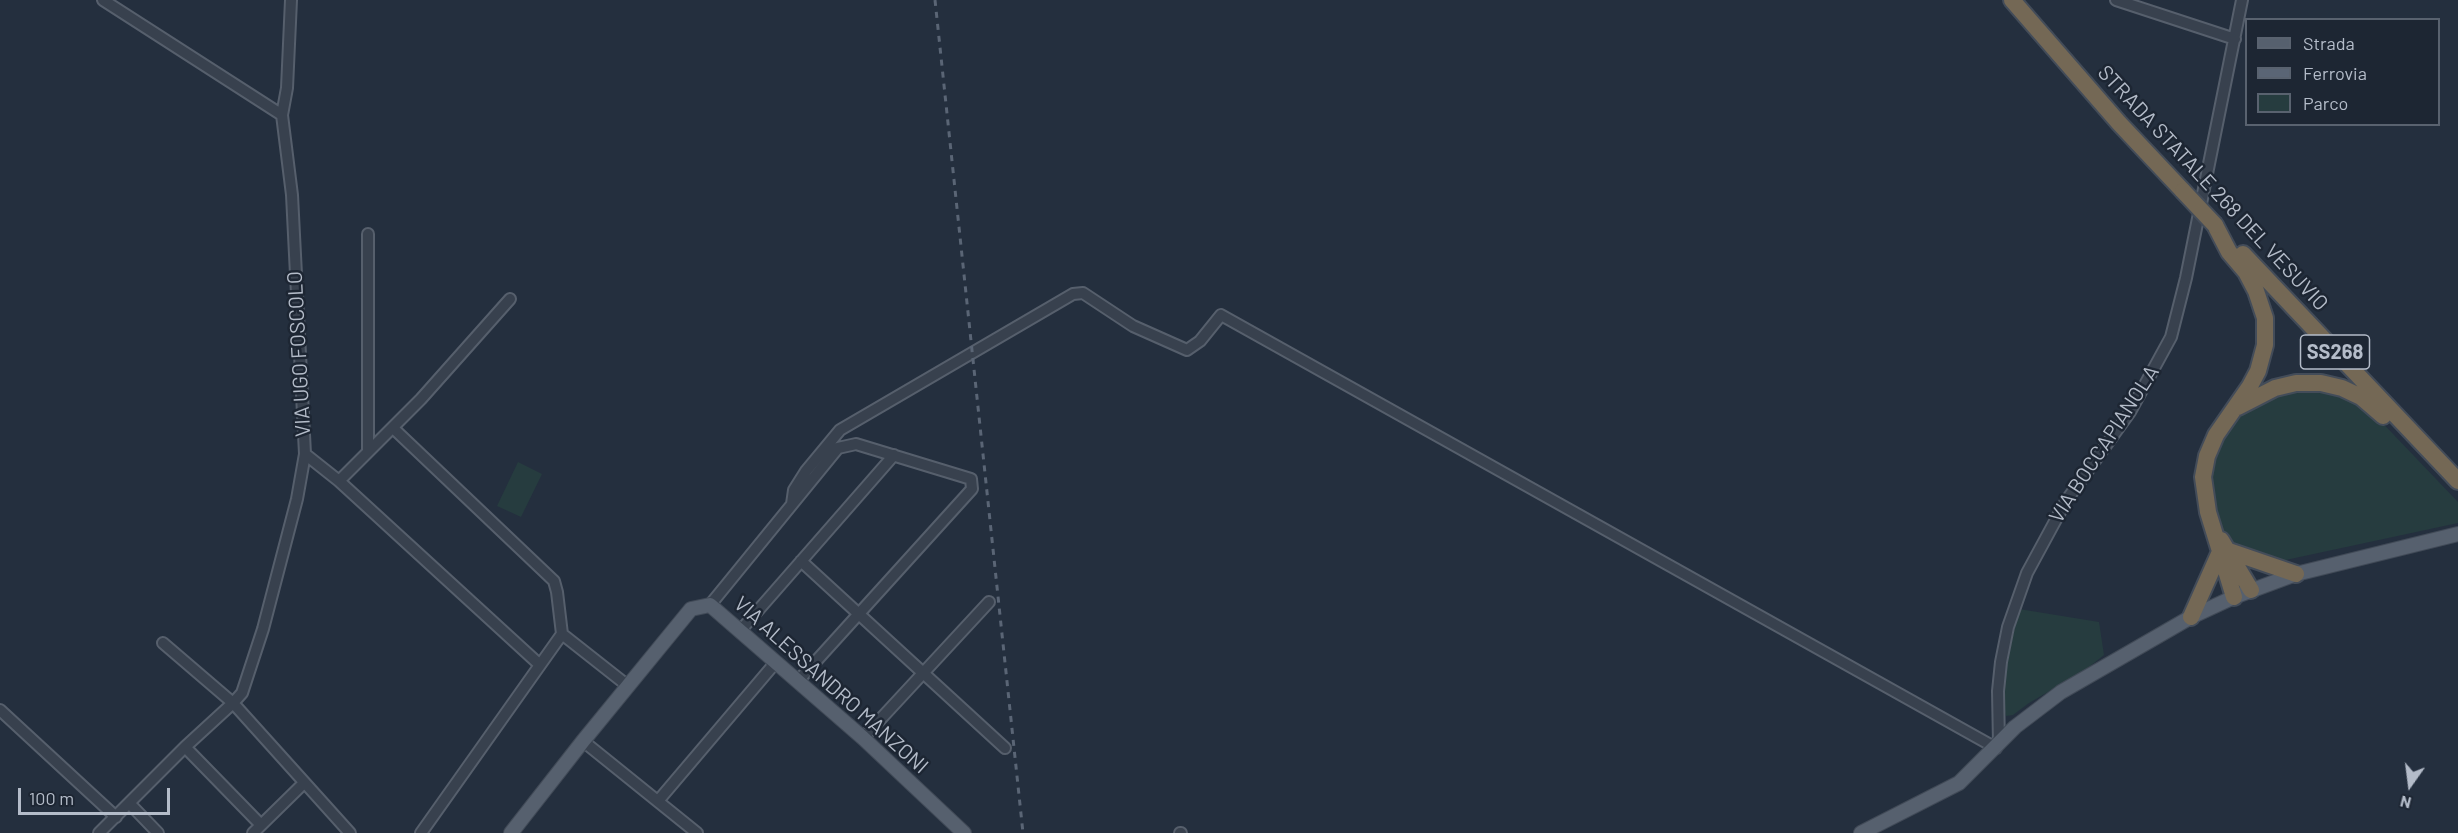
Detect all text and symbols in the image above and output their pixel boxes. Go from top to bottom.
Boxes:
legend [2245,18,2440,126]
text: Strada [2303,32,2355,54]
street label: STRADA STATALE 268 DEL VESUVIO [2092,60,2334,316]
text: Ferrovia [2303,62,2367,84]
text: Parco [2303,92,2348,114]
street label: VIA UGO FOSCOLO [282,270,316,438]
road number: SS268 [2300,335,2370,369]
street label: VIA BOCCAPIANOLA [2044,361,2164,527]
street label: VIA ALESSANDRO MANZONI [729,591,933,779]
north arrow [2380,755,2440,815]
scale bar [21,776,172,814]
text: 100 m [29,787,74,809]
text: N [2398,792,2413,813]

